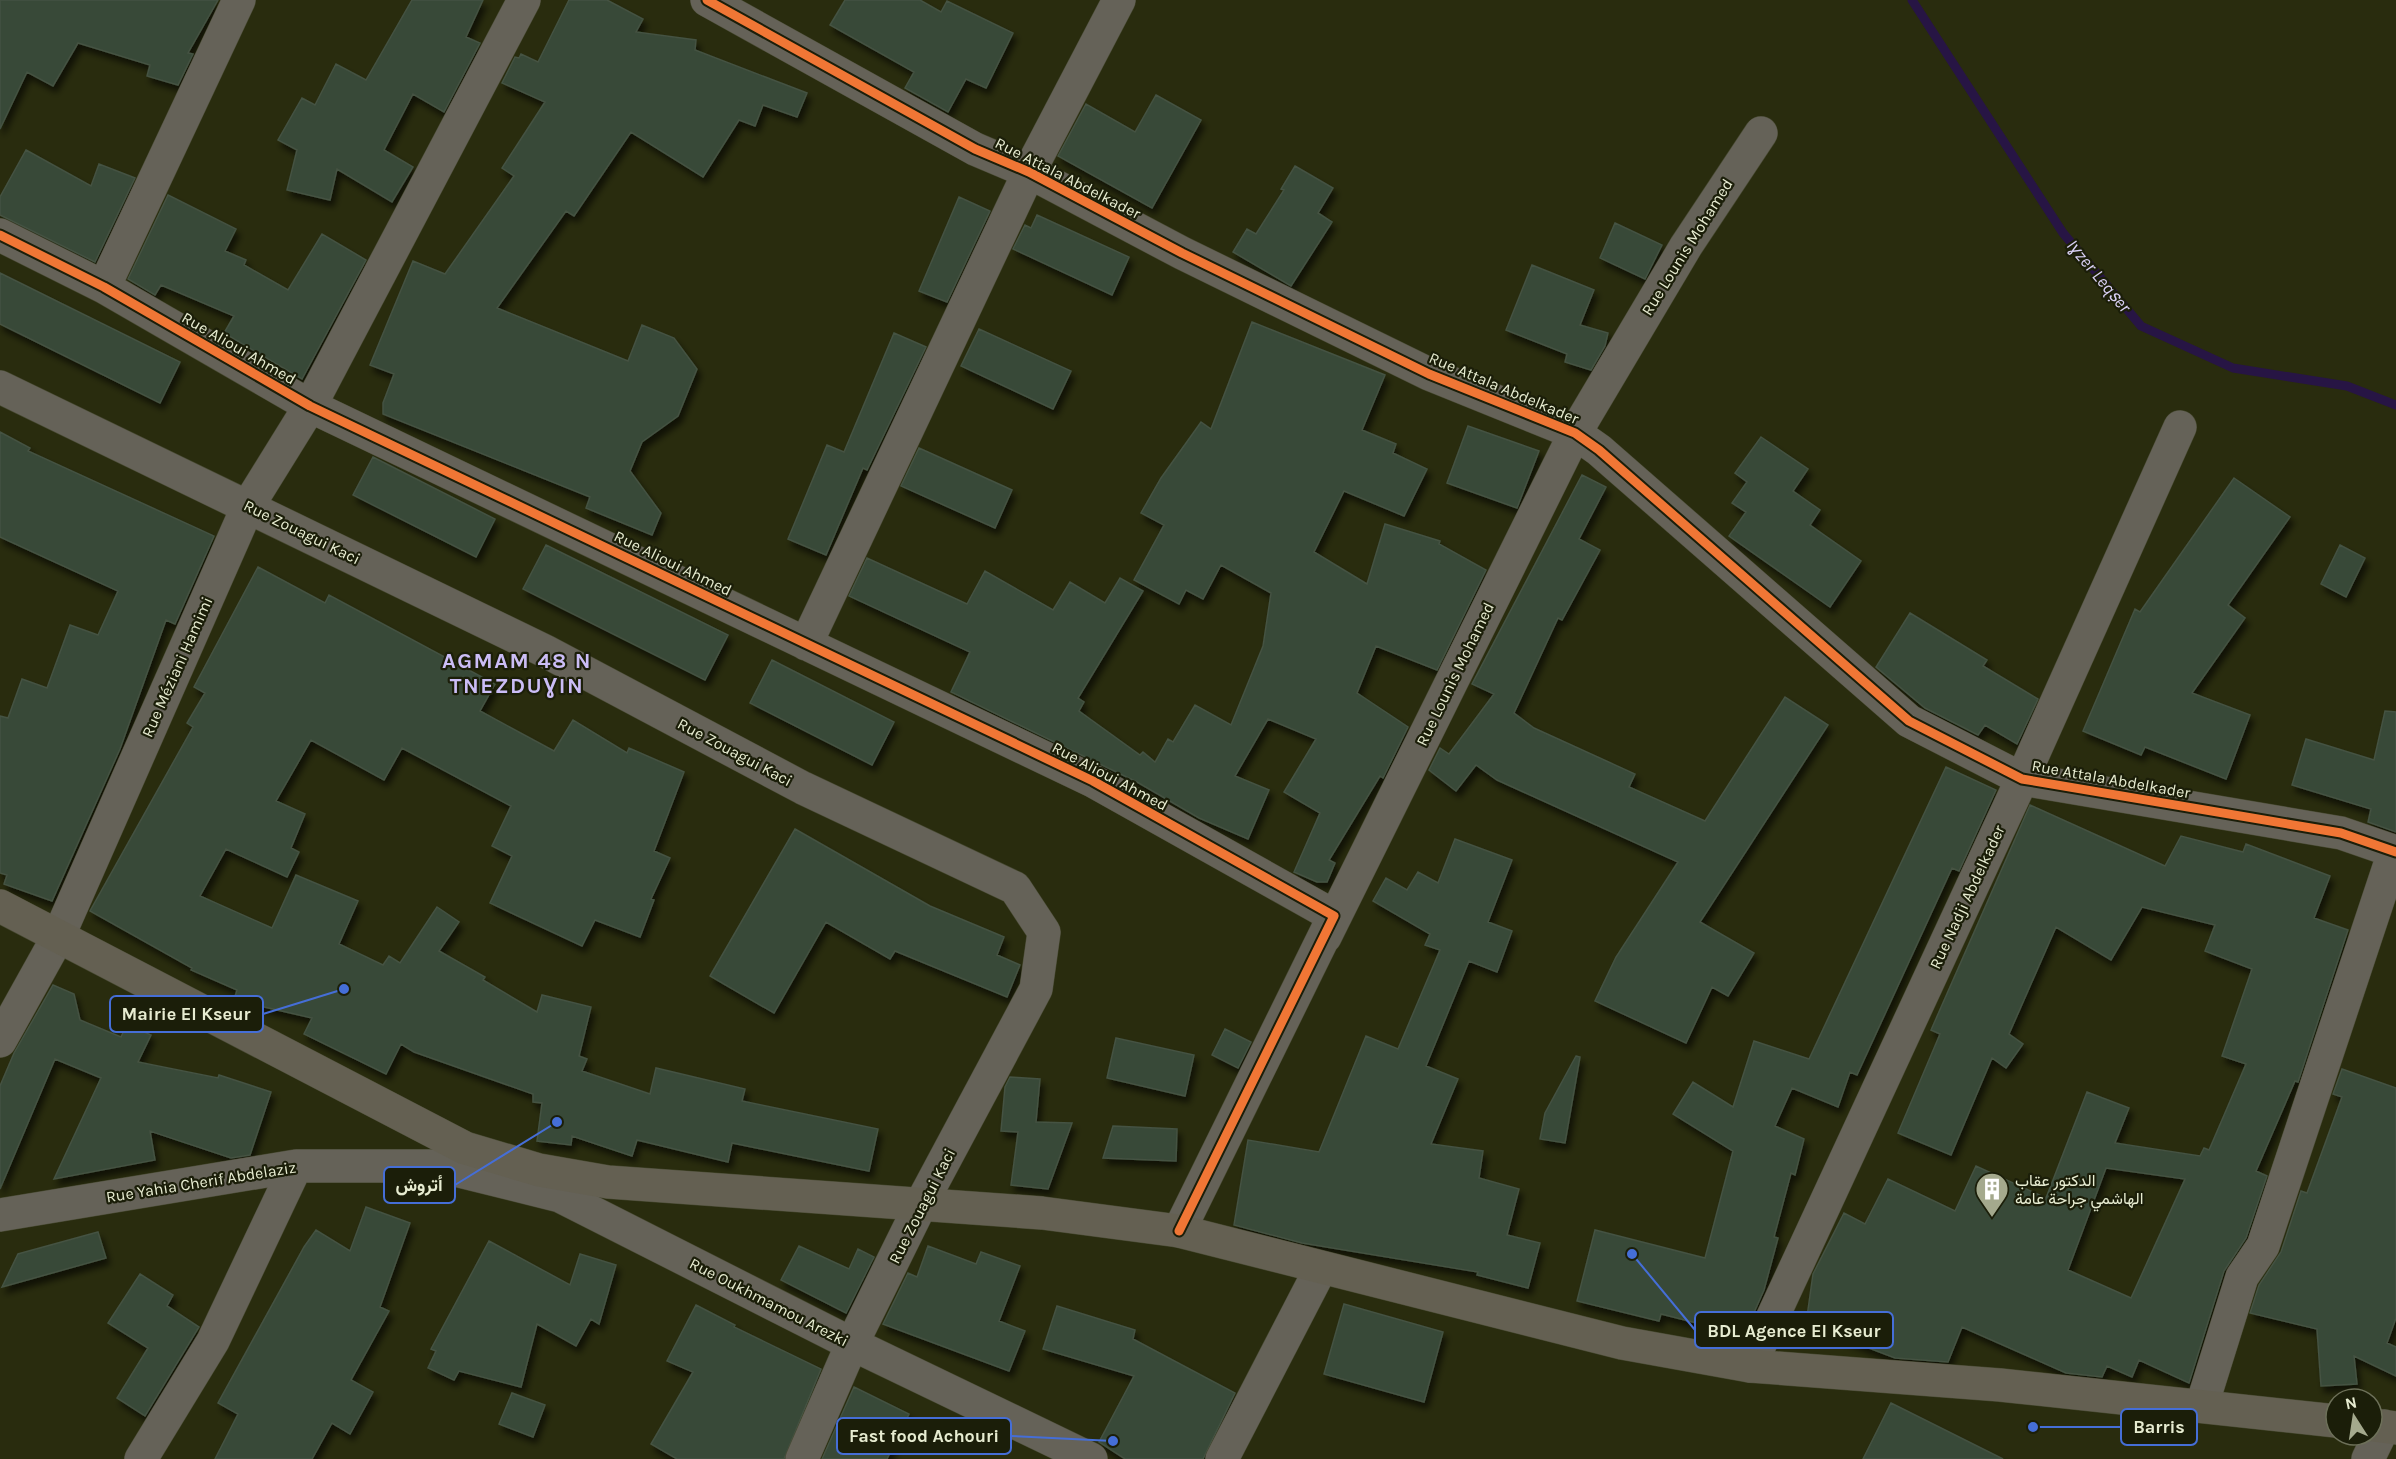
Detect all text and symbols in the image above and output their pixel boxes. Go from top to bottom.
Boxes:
street label: Rue Attala Abdelkader [992,133,1144,223]
street label: Rue Lounis Mohamed [1637,175,1737,319]
water label: Iɣzer Leqṣer [2062,235,2136,318]
street label: Rue Alioui Ahmed [179,308,299,388]
street label: Rue Attala Abdelkader [1426,348,1582,428]
street label: Rue Zouagui Kaci [241,496,363,568]
street label: Rue Alioui Ahmed [611,526,735,600]
street label: Rue Méziani Hamimi [137,594,217,740]
street label: Rue Lounis Mohamed [1412,599,1498,749]
district label: AGMAM 48 N TNEZDUƔIN [442,648,592,699]
street label: Rue Zouagui Kaci [674,714,796,790]
street label: Rue Alioui Ahmed [1049,737,1171,815]
street label: Rue Attala Abdelkader [2030,756,2192,802]
street label: Rue Nadji Abdelkader [1925,822,2009,972]
callout: Mairie El Kseur [110,996,263,1032]
text: Mairie El Kseur [122,1003,251,1025]
street label: Rue Zouagui Kaci [885,1145,959,1267]
street label: Rue Yahia Cherif Abdelaziz [105,1158,297,1206]
callout: أتروش [384,1167,455,1203]
building icon: الدكتور عقاب الهاشمي جراحة عامة [1974,1171,2010,1218]
place label: الدكتور عقاب الهاشمي جراحة عامة [2015,1171,2143,1212]
text: أتروش [395,1174,443,1196]
street label: Rue Oukhmamou Arezki [686,1254,852,1350]
callout: BDL Agence El Kseur [1695,1312,1893,1348]
text: BDL Agence El Kseur [1707,1320,1881,1342]
north arrow [2324,1387,2384,1447]
text: N [2343,1392,2359,1413]
callout: Barris [2121,1409,2197,1445]
text: Barris [2133,1416,2185,1438]
callout: Fast food Achouri [837,1418,1011,1454]
text: Fast food Achouri [849,1425,999,1447]

